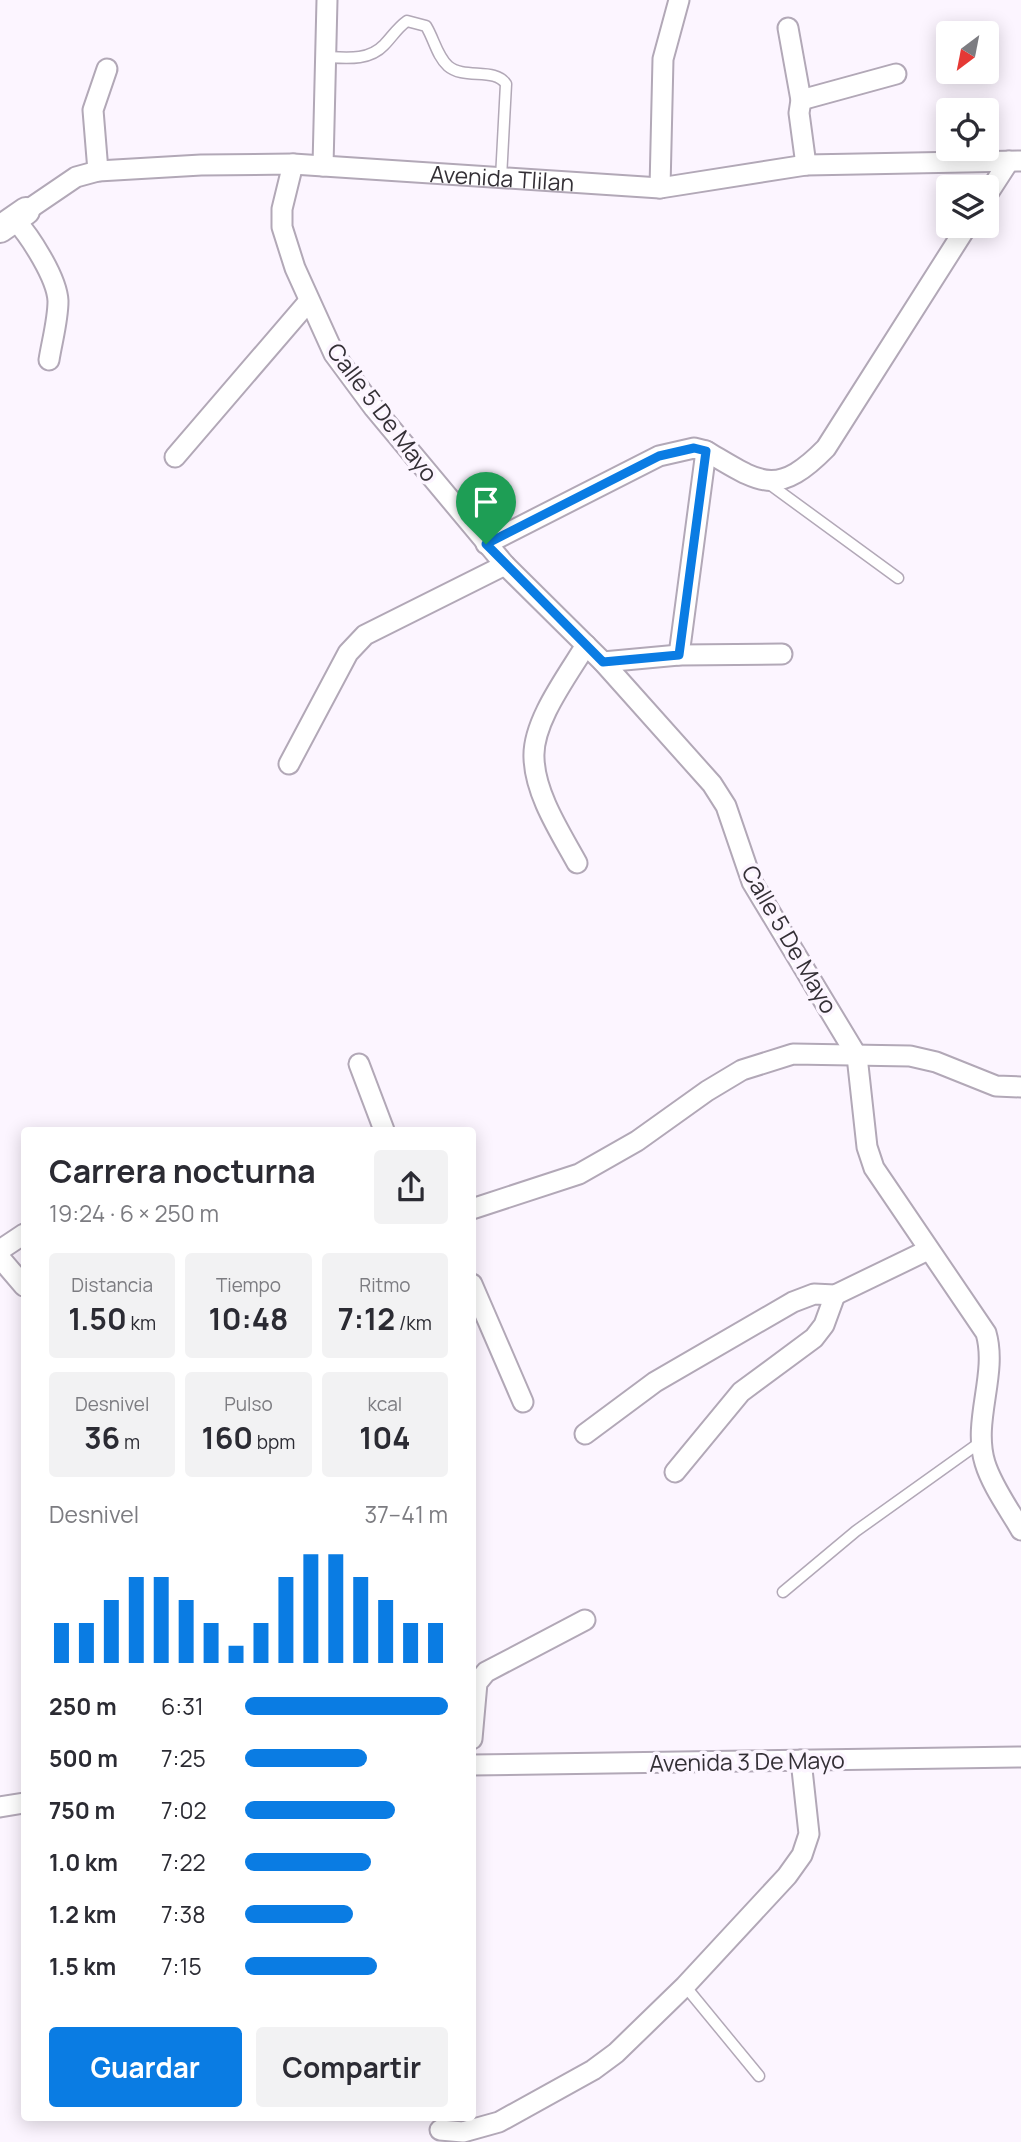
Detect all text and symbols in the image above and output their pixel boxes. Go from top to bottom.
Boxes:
north arrow [936,21,999,84]
map controls [936,21,999,238]
button: locate [936,98,999,161]
street label: Avenida Tlilan [429,157,575,198]
button: layers [936,175,999,238]
street label: Calle 5 De Mayo [320,336,446,488]
pin [456,472,516,544]
icon: arrive [467,483,505,521]
street label: Calle 5 De Mayo [735,859,845,1019]
text: Carrera nocturna [49,1149,316,1193]
button: share [374,1150,448,1224]
text: 19:24 · 6 × 250 m [49,1197,219,1229]
text: Distancia [71,1272,153,1298]
text: Tiempo [216,1272,281,1298]
text: Ritmo [359,1272,410,1298]
text: 1.50 [68,1298,127,1339]
text: 10:48 [209,1298,288,1339]
text: 7:12 [338,1298,395,1339]
text: km [127,1310,156,1336]
text: /km [395,1310,432,1336]
text: Desnivel [75,1391,149,1417]
text: Pulso [224,1391,273,1417]
text: kcal [367,1391,402,1417]
text: 36 [84,1417,120,1458]
text: 160 [202,1417,253,1458]
text: 104 [359,1417,410,1458]
text: m [120,1429,140,1455]
text: bpm [253,1429,295,1455]
text: Desnivel [49,1498,139,1530]
text: 37–41 m [365,1498,448,1530]
text: 250 m [49,1690,117,1722]
text: 6:31 [161,1690,204,1722]
text: 500 m [49,1742,118,1774]
text: 7:25 [161,1742,206,1774]
street label: Avenida 3 De Mayo [649,1743,845,1779]
text: 750 m [49,1794,115,1826]
text: 7:02 [161,1794,207,1826]
text: 1.0 km [49,1846,118,1878]
text: 7:22 [161,1846,206,1878]
text: 1.2 km [49,1898,116,1930]
text: 7:38 [161,1898,206,1930]
text: 1.5 km [49,1950,116,1982]
text: 7:15 [161,1950,202,1982]
button: Guardar [49,2027,242,2107]
button: Compartir [256,2027,448,2107]

